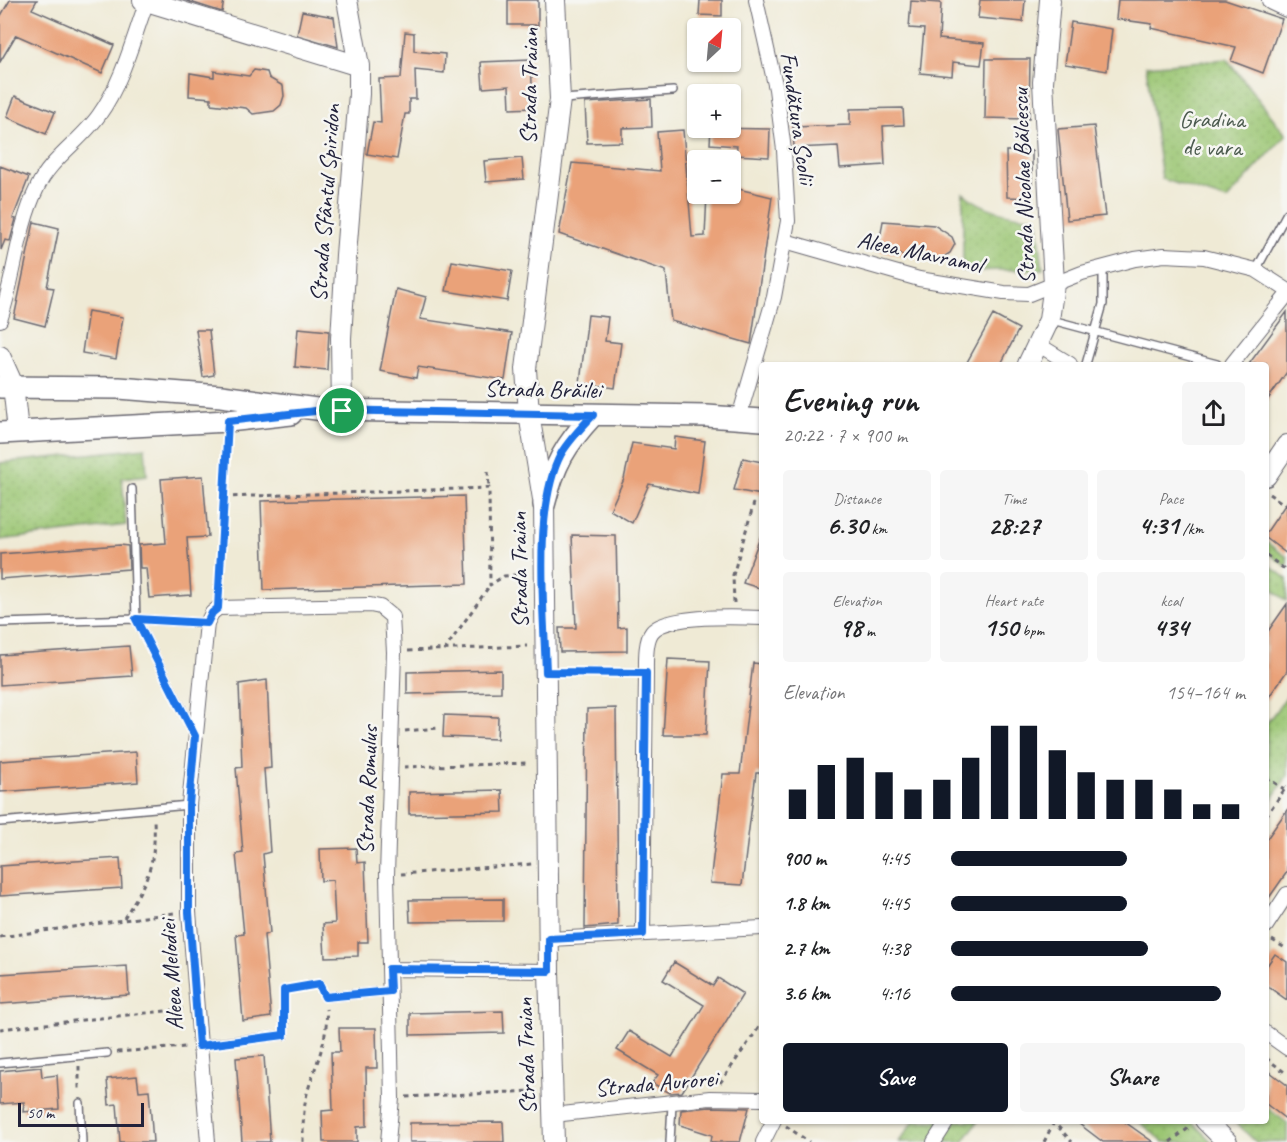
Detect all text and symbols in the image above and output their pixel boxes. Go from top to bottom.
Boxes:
north arrow [687,18,741,72]
map controls [687,18,741,204]
street label: Strada Traian [513,27,545,145]
street label: Fundătura Școlii [774,50,823,189]
button: + [687,84,741,138]
street label: Strada Nicolae Bălcescu [1005,85,1041,284]
street label: Strada Sfântul Spiridon [303,102,347,303]
park label: Gradina de vara [1179,104,1247,162]
button: − [687,150,741,204]
street label: Aleea Mavramol [855,224,989,281]
street label: Strada Brăilei [484,373,605,405]
text: Evening run [783,379,918,421]
button: share [1182,382,1245,445]
pin [316,385,367,436]
icon: arrive [325,394,358,427]
text: 20:22 · 7 × 900 m [783,423,907,448]
text: Distance [833,489,881,509]
text: Time [1002,489,1026,509]
text: Pace [1159,489,1183,509]
text: 6.30 [827,509,868,542]
text: 28:27 [988,509,1040,542]
text: 4:31 [1138,509,1179,542]
street label: Strada Traian [503,511,535,629]
text: km [868,519,887,539]
text: /km [1179,519,1204,539]
text: Elevation [832,591,882,611]
text: Heart rate [985,591,1043,611]
text: kcal [1160,591,1182,611]
text: 98 [839,611,862,644]
text: 150 [984,611,1018,644]
text: 434 [1153,611,1189,644]
text: m [862,621,875,641]
text: bpm [1018,621,1044,641]
text: Elevation [783,680,845,705]
text: 154–164 m [1166,680,1245,705]
street label: Strada Romulus [350,723,384,855]
text: 900 m [783,846,826,871]
text: 4:45 [879,846,910,871]
text: 1.8 km [783,891,830,916]
text: 4:45 [879,891,910,916]
street label: Aleea Melodiei [152,916,190,1032]
text: 2.7 km [783,936,829,961]
text: 4:38 [879,936,910,961]
text: 3.6 km [783,981,830,1006]
text: 4:16 [879,981,910,1006]
street label: Strada Traian [509,997,543,1115]
button: Save [783,1043,1008,1112]
button: Share [1020,1043,1245,1112]
street label: Strada Aurorei [593,1062,722,1103]
scale bar [18,1100,144,1128]
text: 50 m [27,1103,54,1123]

